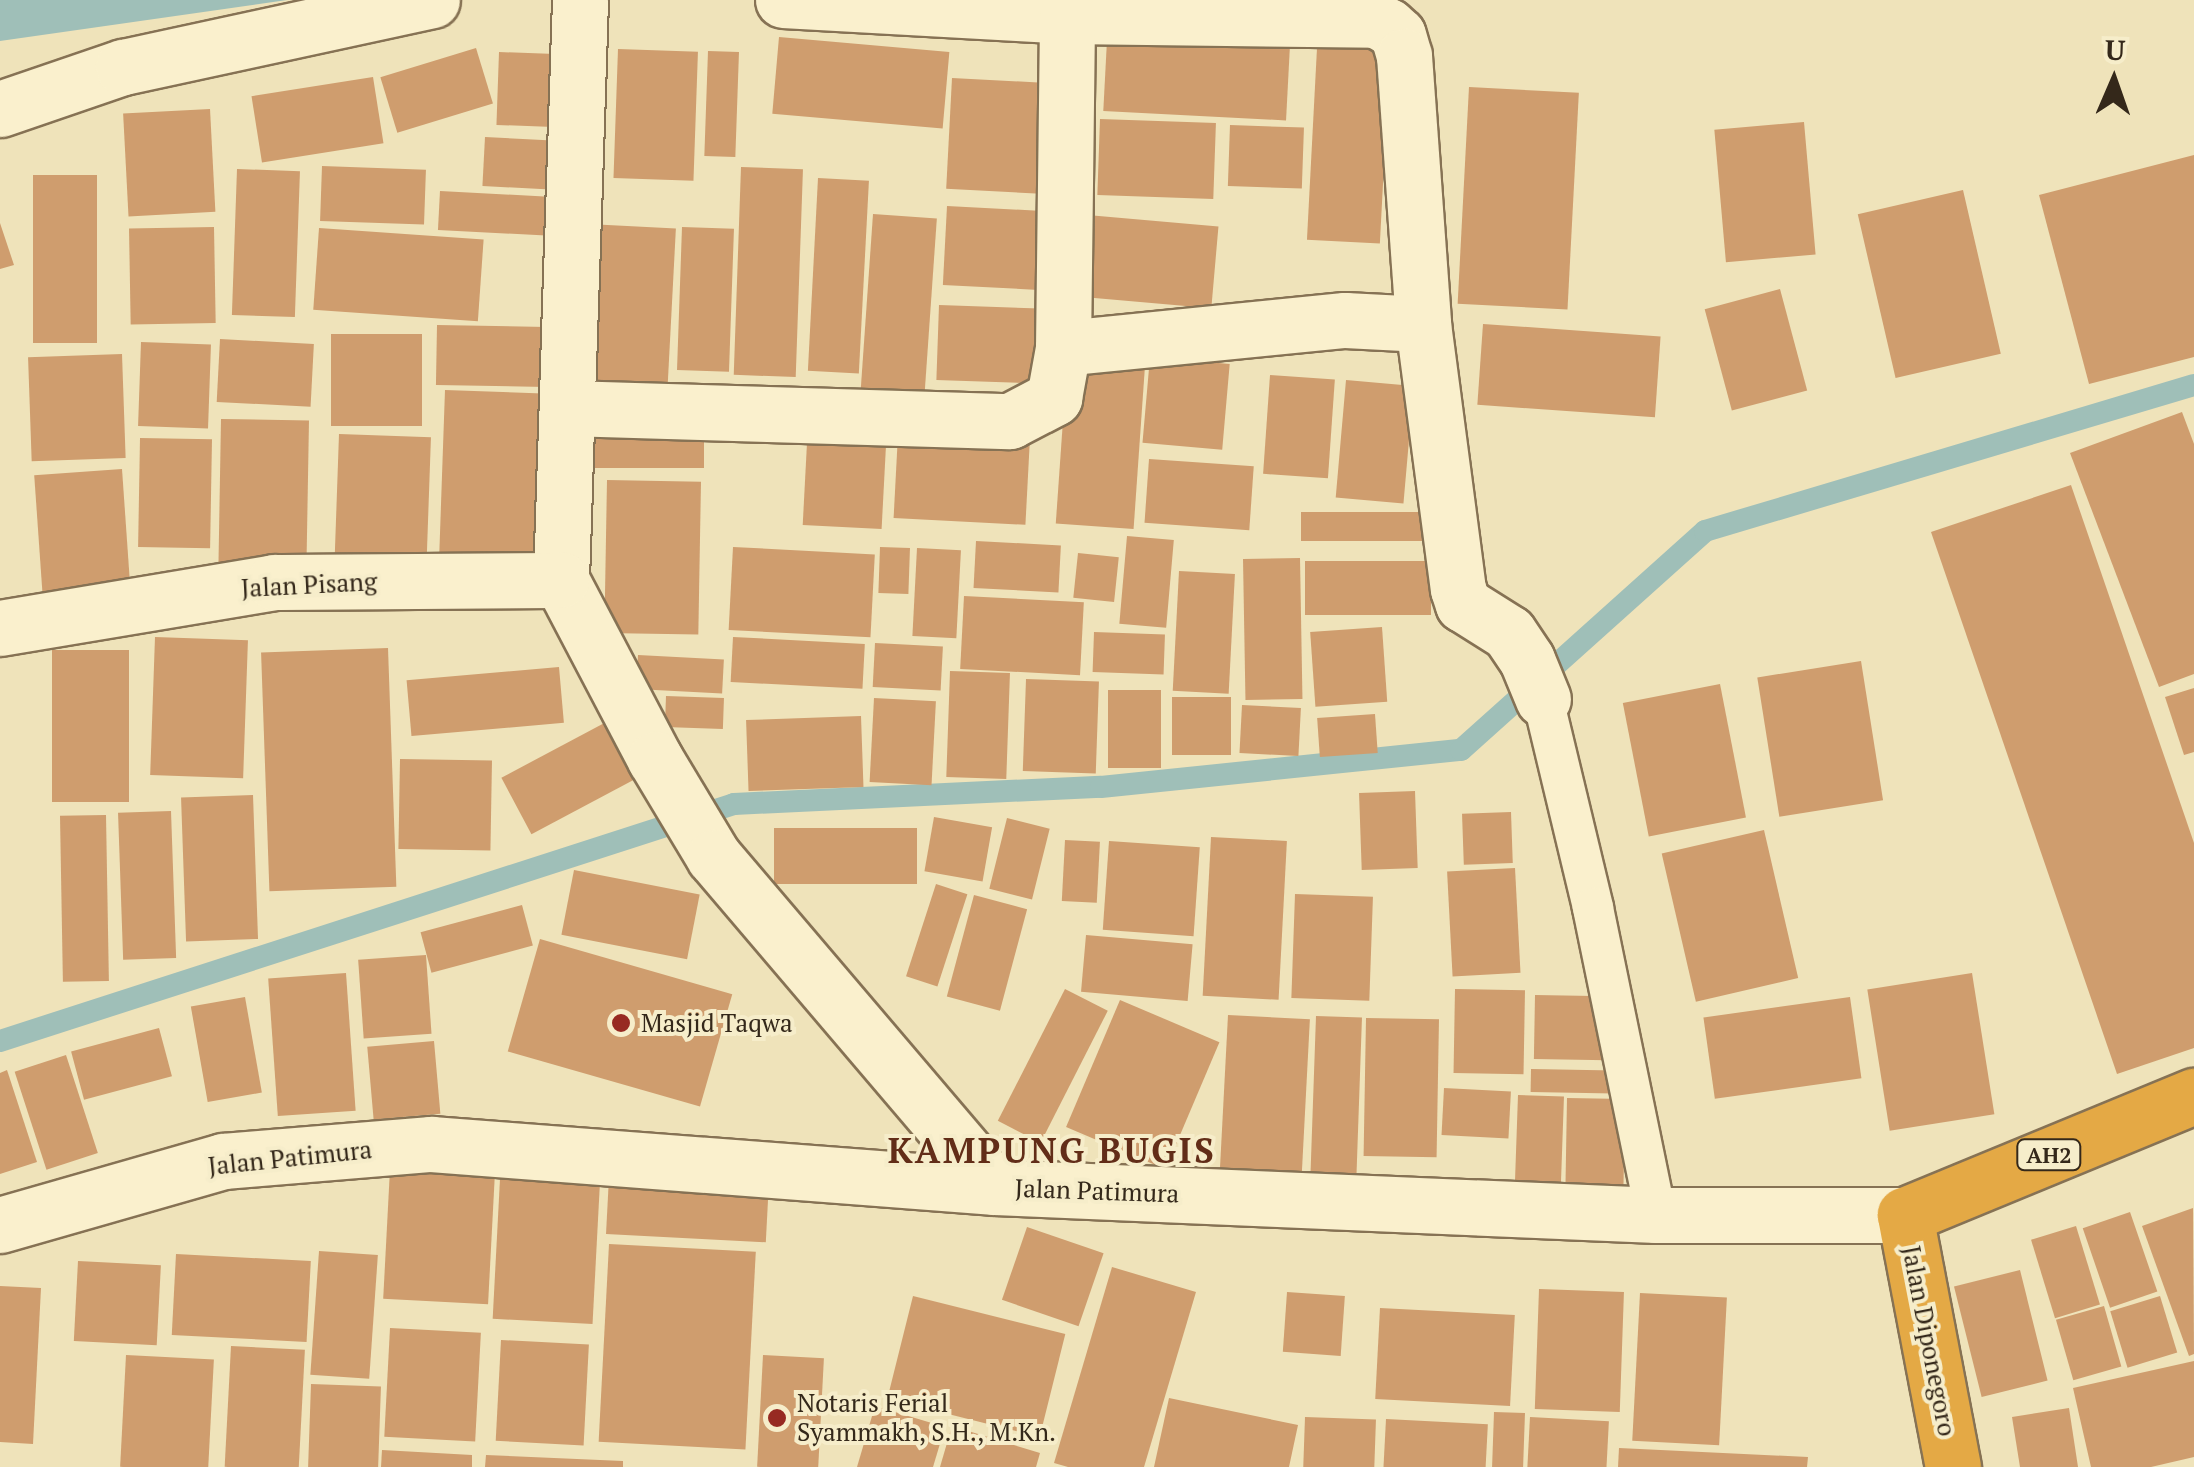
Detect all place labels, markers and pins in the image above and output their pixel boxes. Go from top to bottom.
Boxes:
place label: Masjid Taqwa [641,1008,793,1038]
marker: Masjid Taqwa [610,1012,632,1034]
place label: Notaris Ferial Syammakh, S.H., M.Kn. [797,1389,1058,1448]
marker: Notaris Ferial Syammakh, S.H., M.Kn. [766,1407,788,1429]

